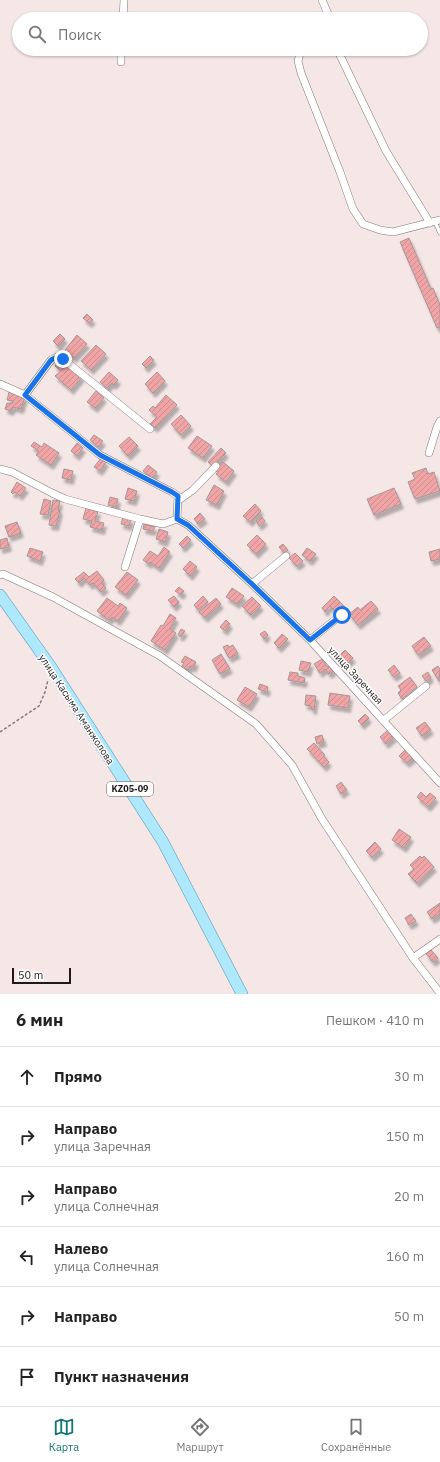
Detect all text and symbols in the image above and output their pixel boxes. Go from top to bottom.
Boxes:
search box [12,12,428,56]
icon: search [26,23,48,45]
text: Поиск [58,25,101,44]
route end [54,350,72,368]
route start [333,606,351,624]
street label: улица Заречная [325,644,386,707]
street label: улица Касыма Аманжолова [36,652,117,767]
road number: KZ05-09 [107,782,153,796]
scale bar [12,966,71,985]
text: 50 m [18,968,43,982]
text: 6 мин [16,1009,63,1031]
text: Пешком · 410 m [326,1012,424,1029]
icon: ahead [16,1066,38,1088]
text: Прямо [54,1067,102,1086]
text: 30 m [394,1068,424,1085]
text: Направо [54,1119,117,1138]
icon: right [16,1126,38,1148]
text: 150 m [386,1128,424,1145]
text: улица Заречная [54,1138,151,1155]
text: Направо [54,1179,117,1198]
icon: right [16,1186,38,1208]
text: 20 m [394,1188,424,1205]
text: улица Солнечная [54,1198,159,1215]
text: Налево [54,1239,108,1258]
icon: left [16,1246,38,1268]
text: 160 m [386,1248,424,1265]
text: улица Солнечная [54,1258,159,1275]
icon: right [16,1306,38,1328]
text: Направо [54,1307,117,1326]
text: 50 m [394,1308,424,1325]
icon: arrive [16,1366,38,1388]
text: Пункт назначения [54,1367,189,1386]
tab: Карта [49,1416,79,1454]
tab: Маршрут [177,1416,224,1454]
tab: Сохранённые [321,1416,391,1454]

